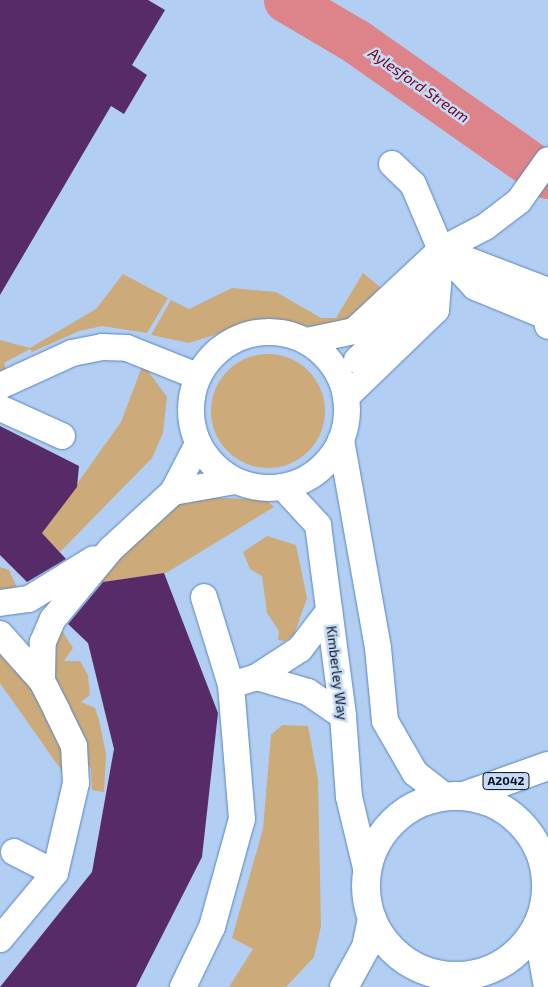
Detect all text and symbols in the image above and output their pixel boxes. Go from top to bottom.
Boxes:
water label: Aylesford Stream [365,44,473,126]
street label: Kimberley Way [323,625,351,721]
road number: A2042 [482,771,530,790]

